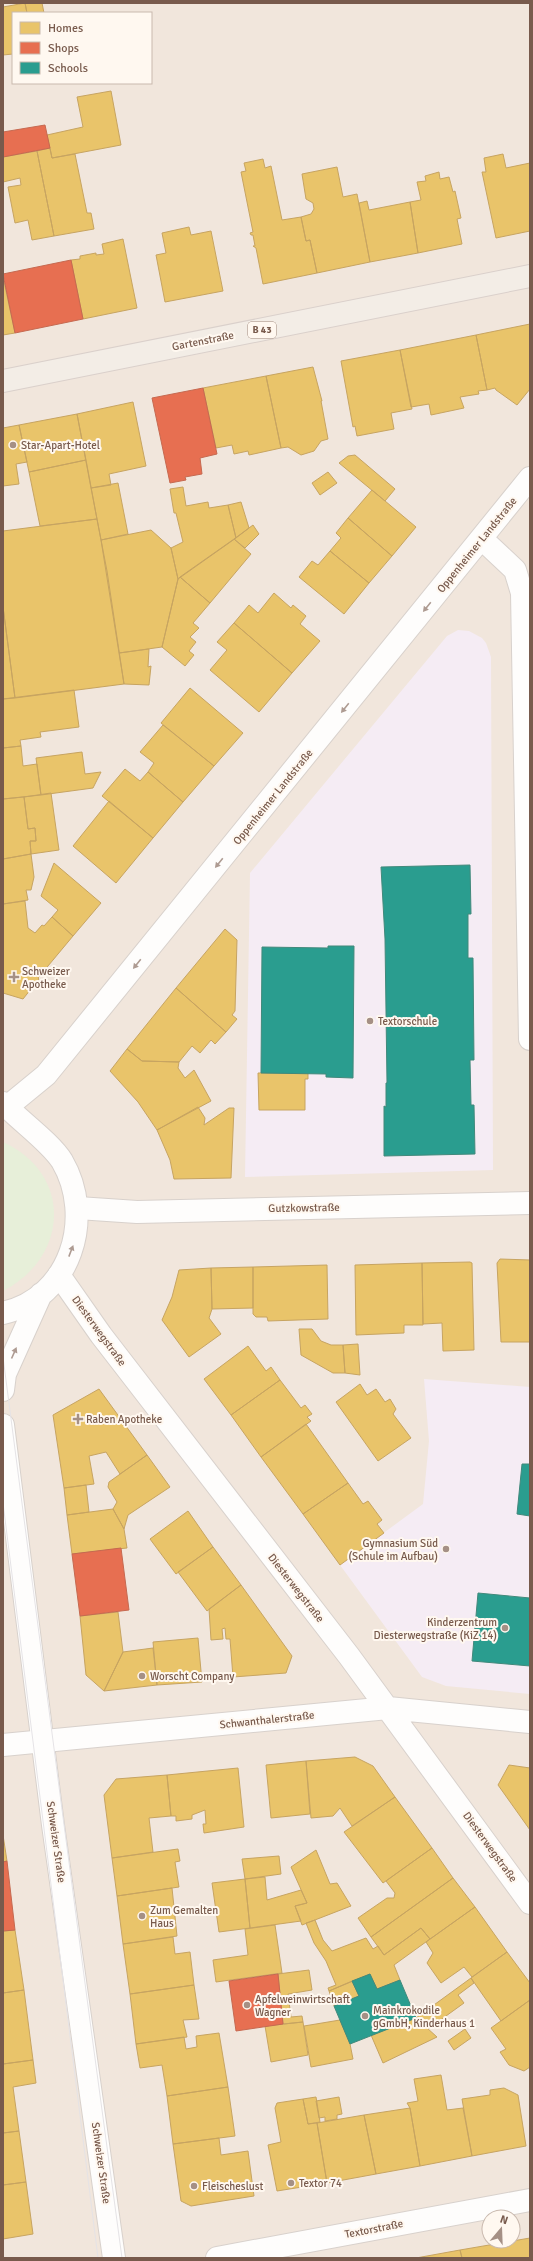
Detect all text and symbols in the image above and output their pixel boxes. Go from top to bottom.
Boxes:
legend [12,12,152,84]
text: Homes [48,21,83,36]
text: Shops [48,41,79,56]
text: Schools [48,61,88,76]
road number: B 43 [248,322,276,338]
street label: Gartenstraße [171,329,235,353]
place label: Star-Apart-Hotel [21,439,100,452]
marker: Star-Apart-Hotel [8,440,18,450]
street label: Oppenheimer Landstraße [434,495,520,595]
one-way arrow [423,602,432,612]
one-way arrow [341,702,350,713]
street label: Oppenheimer Landstraße [230,747,316,847]
one-way arrow [215,858,223,869]
one-way arrow [133,959,141,969]
place label: Schweizer Apotheke [22,965,70,991]
marker: Schweizer Apotheke [9,972,19,982]
place label: Textorschule [378,1015,437,1028]
marker: Textorschule [365,1016,375,1026]
street label: Gutzkowstraße [268,1201,340,1215]
one-way arrow [69,1244,75,1256]
street label: Diesterwegstraße [69,1293,129,1369]
one-way arrow [12,1347,18,1359]
place label: Raben Apotheke [86,1413,162,1426]
marker: Raben Apotheke [73,1414,83,1424]
place label: Gymnasium Süd (Schule im Aufbau) [348,1537,438,1563]
marker: Gymnasium Süd (Schule im Aufbau) [441,1544,451,1554]
street label: Diesterwegstraße [265,1551,327,1625]
place label: Kinderzentrum Diesterwegstraße (KiZ 14) [374,1616,497,1642]
marker: Kinderzentrum Diesterwegstraße (KiZ 14) [500,1623,510,1633]
place label: Worscht Company [150,1670,235,1683]
marker: Worscht Company [137,1671,147,1681]
street label: Schwanthalerstraße [219,1709,315,1731]
street label: Schweizer Straße [44,1800,68,1884]
street label: Diesterwegstraße [460,1809,520,1885]
place label: Zum Gemalten Haus [150,1904,218,1930]
marker: Zum Gemalten Haus [137,1911,147,1921]
place label: Apfelweinwirtschaft Wagner [255,1993,350,2019]
marker: Apfelweinwirtschaft Wagner [242,2000,252,2010]
place label: Mainkrokodile gGmbH, Kinderhaus 1 [373,2004,475,2030]
marker: Mainkrokodile gGmbH, Kinderhaus 1 [360,2011,370,2021]
street label: Schweizer Straße [89,2121,113,2205]
place label: Textor 74 [299,2177,342,2190]
marker: Textor 74 [286,2178,296,2188]
place label: Fleischeslust [202,2180,264,2193]
marker: Fleischeslust [189,2181,199,2191]
north arrow [481,2209,521,2249]
text: N [498,2213,510,2227]
street label: Textorstraße [344,2217,404,2241]

